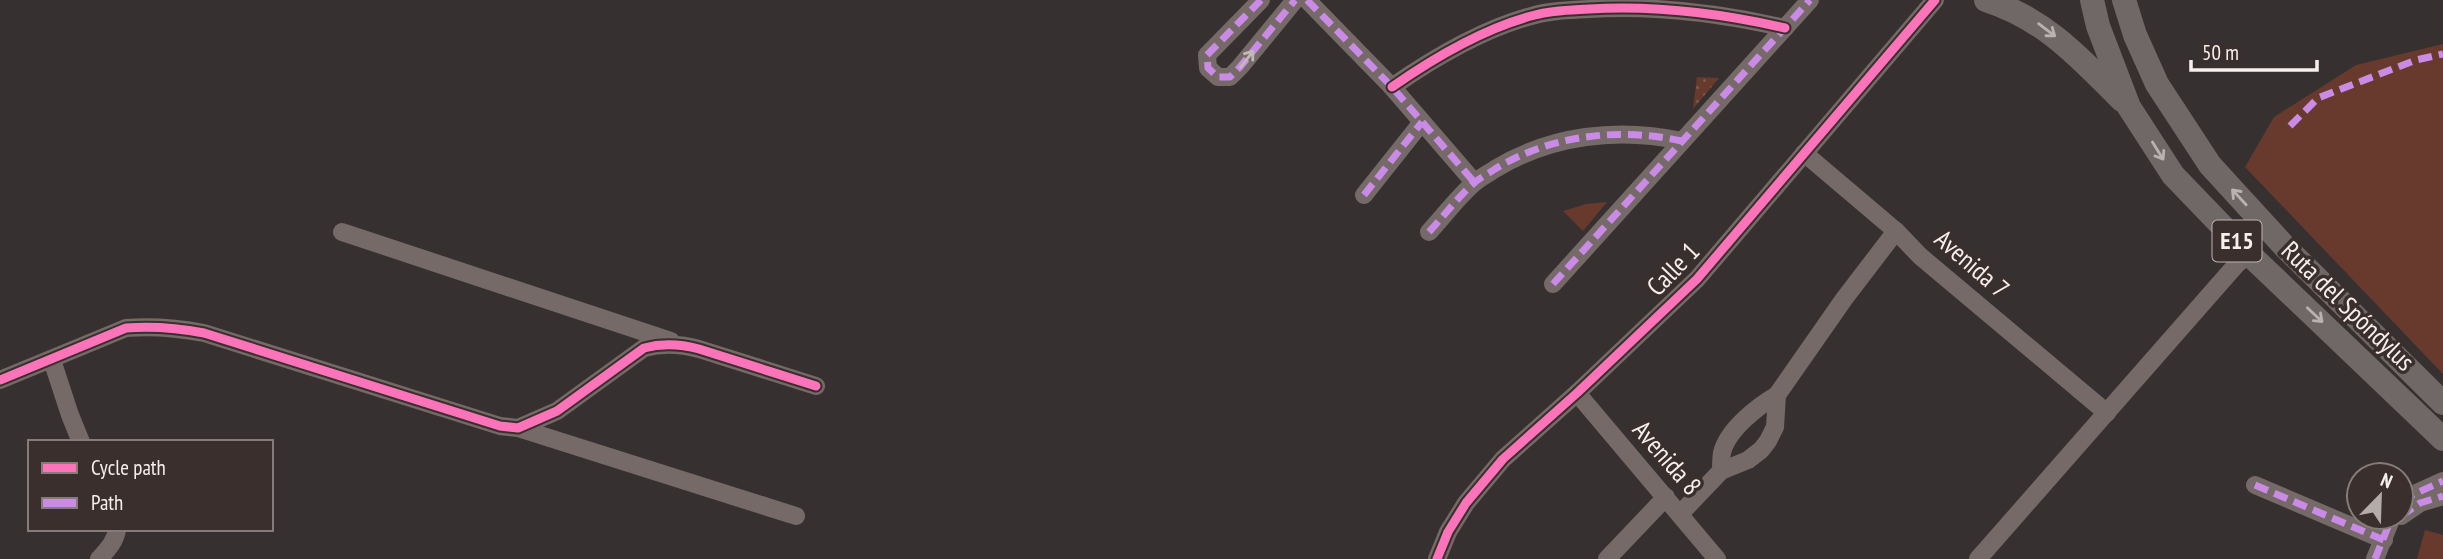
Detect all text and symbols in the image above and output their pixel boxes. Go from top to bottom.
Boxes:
one-way arrow [2037,22,2056,37]
scale bar [2191,28,2317,72]
text: 50 m [2202,39,2239,66]
one-way arrow [1240,50,1255,68]
one-way arrow [2151,141,2165,161]
one-way arrow [2231,188,2247,206]
road number: E15 [2212,221,2262,262]
street label: Avenida 7 [1928,222,2016,305]
street label: Ruta del Spóndylus [2275,234,2422,377]
street label: Calle 1 [1639,235,1706,302]
one-way arrow [2306,307,2323,324]
street label: Avenida 8 [1626,414,1709,502]
legend [28,440,273,531]
text: Cycle path [91,454,166,481]
north arrow [2345,461,2415,531]
text: N [2377,467,2396,493]
text: Path [91,489,123,516]

